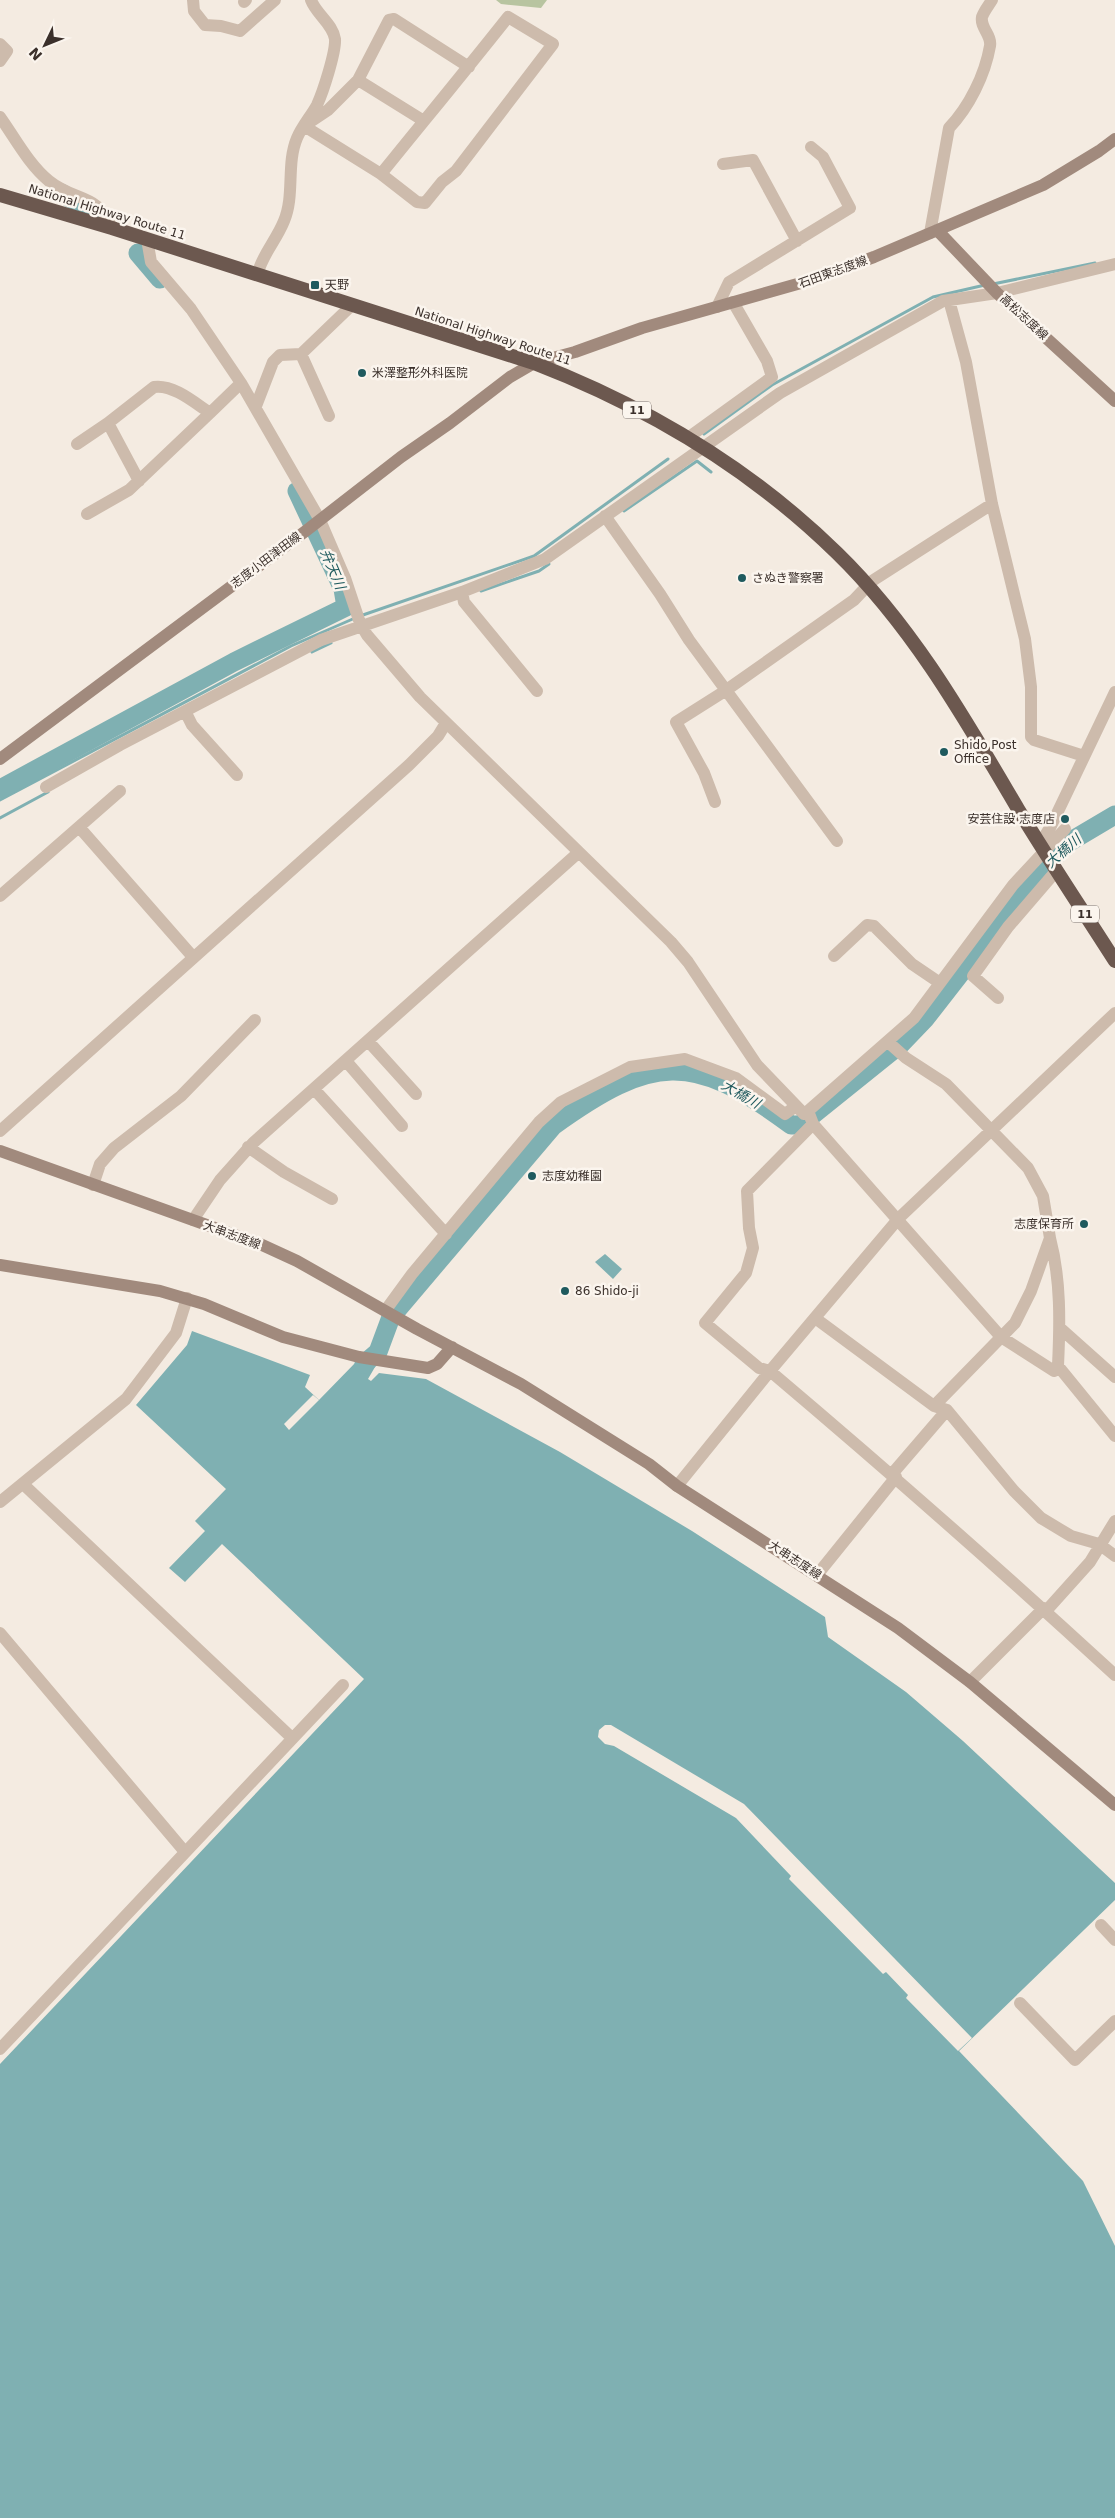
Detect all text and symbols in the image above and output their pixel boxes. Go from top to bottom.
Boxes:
north arrow [20,20,70,70]
text: N [26,44,45,64]
street label: National Highway Route 11 [27,181,187,243]
street label: 石田東志度線 [797,253,869,291]
place label: 天野 [325,278,349,292]
marker: 天野 [309,279,321,291]
street label: 高松志度線 [997,291,1051,343]
street label: National Highway Route 11 [413,304,573,368]
place label: 米澤整形外科医院 [372,366,468,380]
marker: 米澤整形外科医院 [356,367,368,379]
road number: 11 [623,402,651,418]
street label: 志度小田津田線 [228,529,304,591]
water label: 弁天川 [317,547,349,593]
place label: さぬき警察署 [752,571,824,585]
marker: さぬき警察署 [736,572,748,584]
place label: Shido Post Office [954,738,1017,766]
marker: Shido Post Office [938,746,950,758]
place label: 安芸住設 志度店 [967,812,1055,826]
marker: 安芸住設 志度店 [1059,813,1071,825]
water label: 大橋川 [1042,830,1086,871]
road number: 11 [1071,906,1099,922]
water label: 大橋川 [719,1077,765,1112]
place label: 志度幼稚園 [542,1169,602,1183]
marker: 志度幼稚園 [526,1170,538,1182]
place label: 志度保育所 [1014,1217,1074,1231]
street label: 大串志度線 [201,1218,263,1252]
marker: 志度保育所 [1078,1218,1090,1230]
place label: 86 Shido-ji [575,1284,639,1298]
marker: 86 Shido-ji [559,1285,571,1297]
street label: 大串志度線 [766,1538,824,1582]

